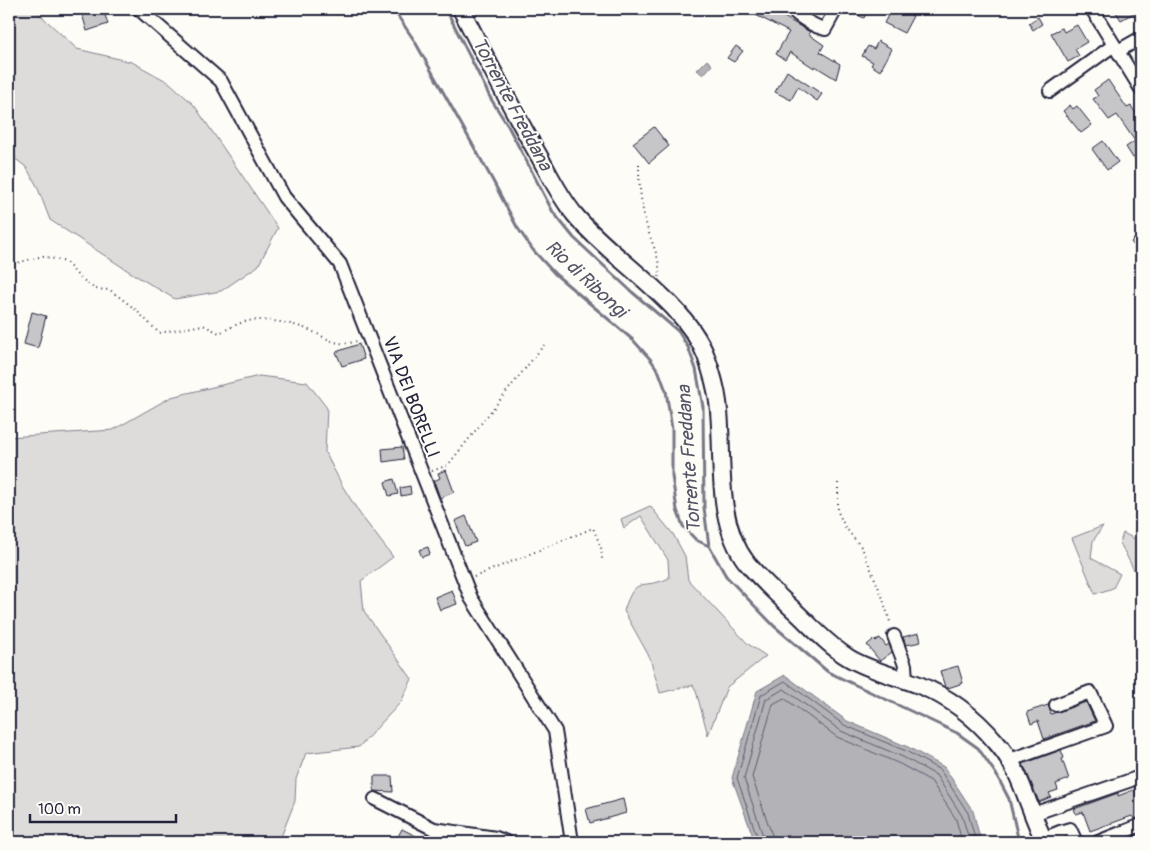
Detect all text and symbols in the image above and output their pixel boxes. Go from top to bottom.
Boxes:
water label: Torrente Freddana [467,33,558,176]
water label: Rio di Ribongi [540,235,634,325]
street label: VIA DEI BORELLI [377,333,445,461]
water label: Torrente Freddana [672,383,706,533]
scale bar [30,791,176,823]
text: 100 m [38,800,81,819]

